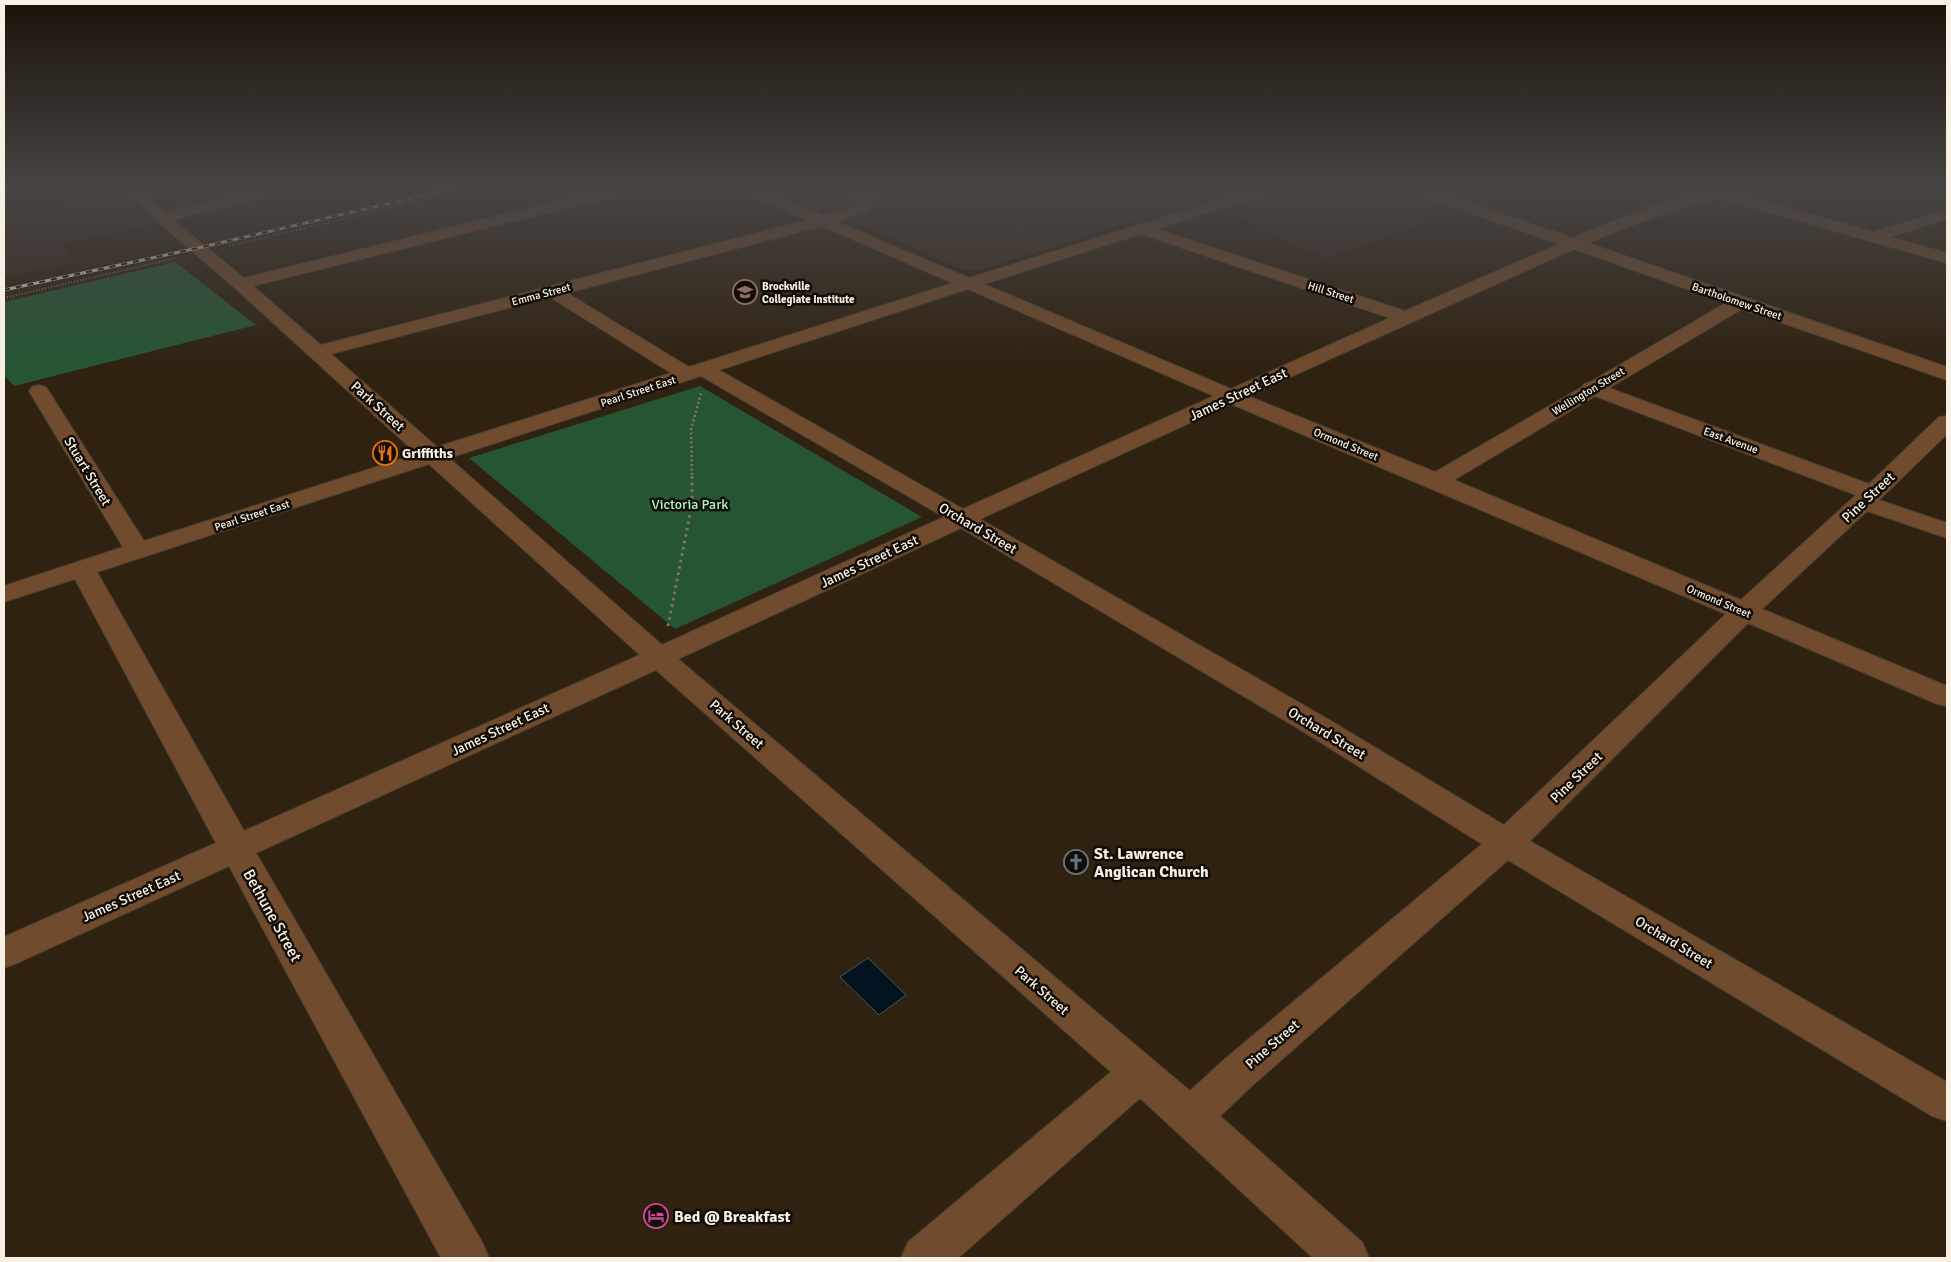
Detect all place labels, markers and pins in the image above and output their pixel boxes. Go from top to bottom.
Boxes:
school or university icon: Brockville Collegiate Institute [732,279,758,305]
place label: Brockville Collegiate Institute [762,280,855,306]
restaurant icon: Griffiths [372,440,398,466]
place label: Griffiths [402,445,453,462]
place label: St. Lawrence Anglican Church [1094,844,1209,882]
church icon: St. Lawrence Anglican Church [1063,849,1089,875]
hotel icon: Bed @ Breakfast [643,1203,669,1229]
place label: Bed @ Breakfast [674,1207,791,1227]

